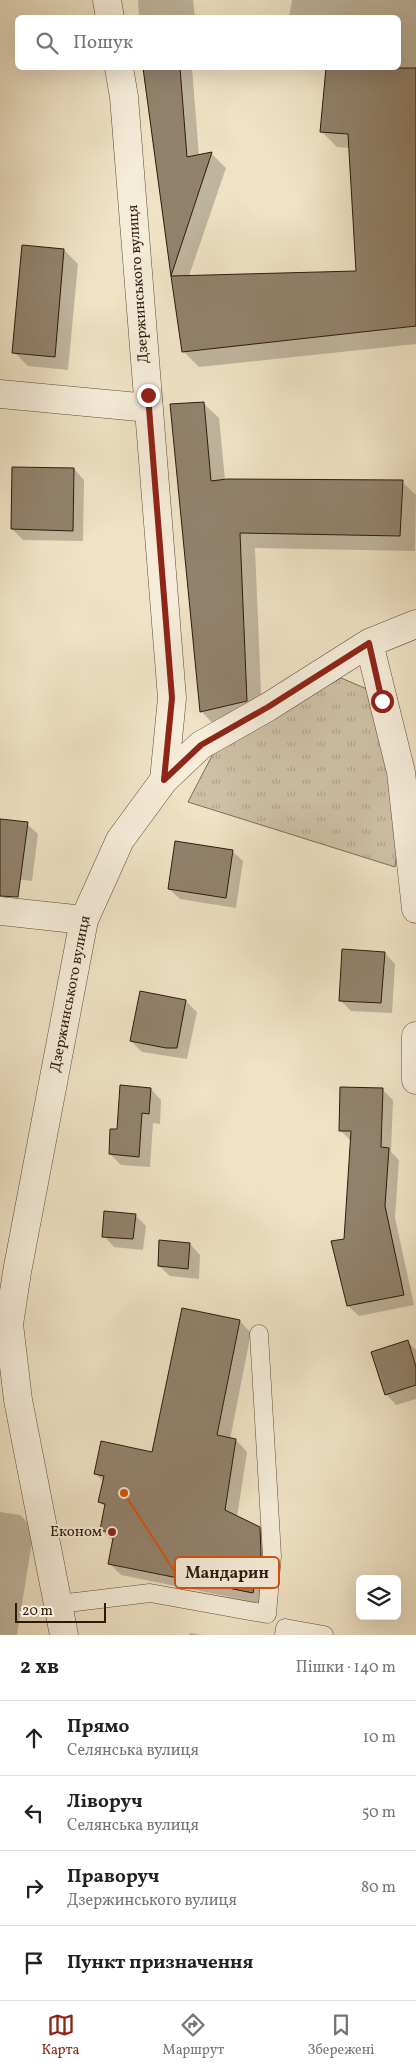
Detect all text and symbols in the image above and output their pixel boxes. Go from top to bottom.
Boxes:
search box [15,15,401,70]
icon: search [33,29,61,57]
text: Пошук [73,30,133,56]
street label: Дзержинського вулиця [123,204,155,364]
route end [137,384,160,407]
route start [371,690,394,713]
street label: Дзержинського вулиця [46,914,97,1074]
place label: Економ [50,1522,102,1543]
marker: Економ [106,1526,118,1538]
callout: Мандарин [175,1557,279,1588]
text: Мандарин [185,1563,269,1585]
map controls [356,1575,401,1620]
button: layers [356,1575,401,1620]
scale bar [15,1600,106,1623]
text: 20 m [22,1602,53,1621]
text: 2 хв [20,1653,59,1682]
text: Пішки · 140 m [296,1657,396,1679]
text: Прямо [67,1714,129,1740]
icon: ahead [20,1724,48,1752]
text: 10 m [363,1727,396,1749]
text: Селянська вулиця [67,1740,199,1762]
text: Ліворуч [67,1789,142,1815]
icon: left [20,1799,48,1827]
text: 50 m [362,1802,396,1824]
text: Селянська вулиця [67,1815,199,1837]
text: Праворуч [67,1864,159,1890]
icon: right [20,1874,48,1902]
text: 80 m [361,1877,396,1899]
text: Дзержинського вулиця [67,1890,237,1912]
icon: arrive [20,1949,48,1977]
text: Пункт призначення [67,1950,253,1976]
tab: Карта [42,2011,80,2060]
tab: Маршрут [163,2011,224,2060]
tab: Збережені [307,2011,374,2060]

